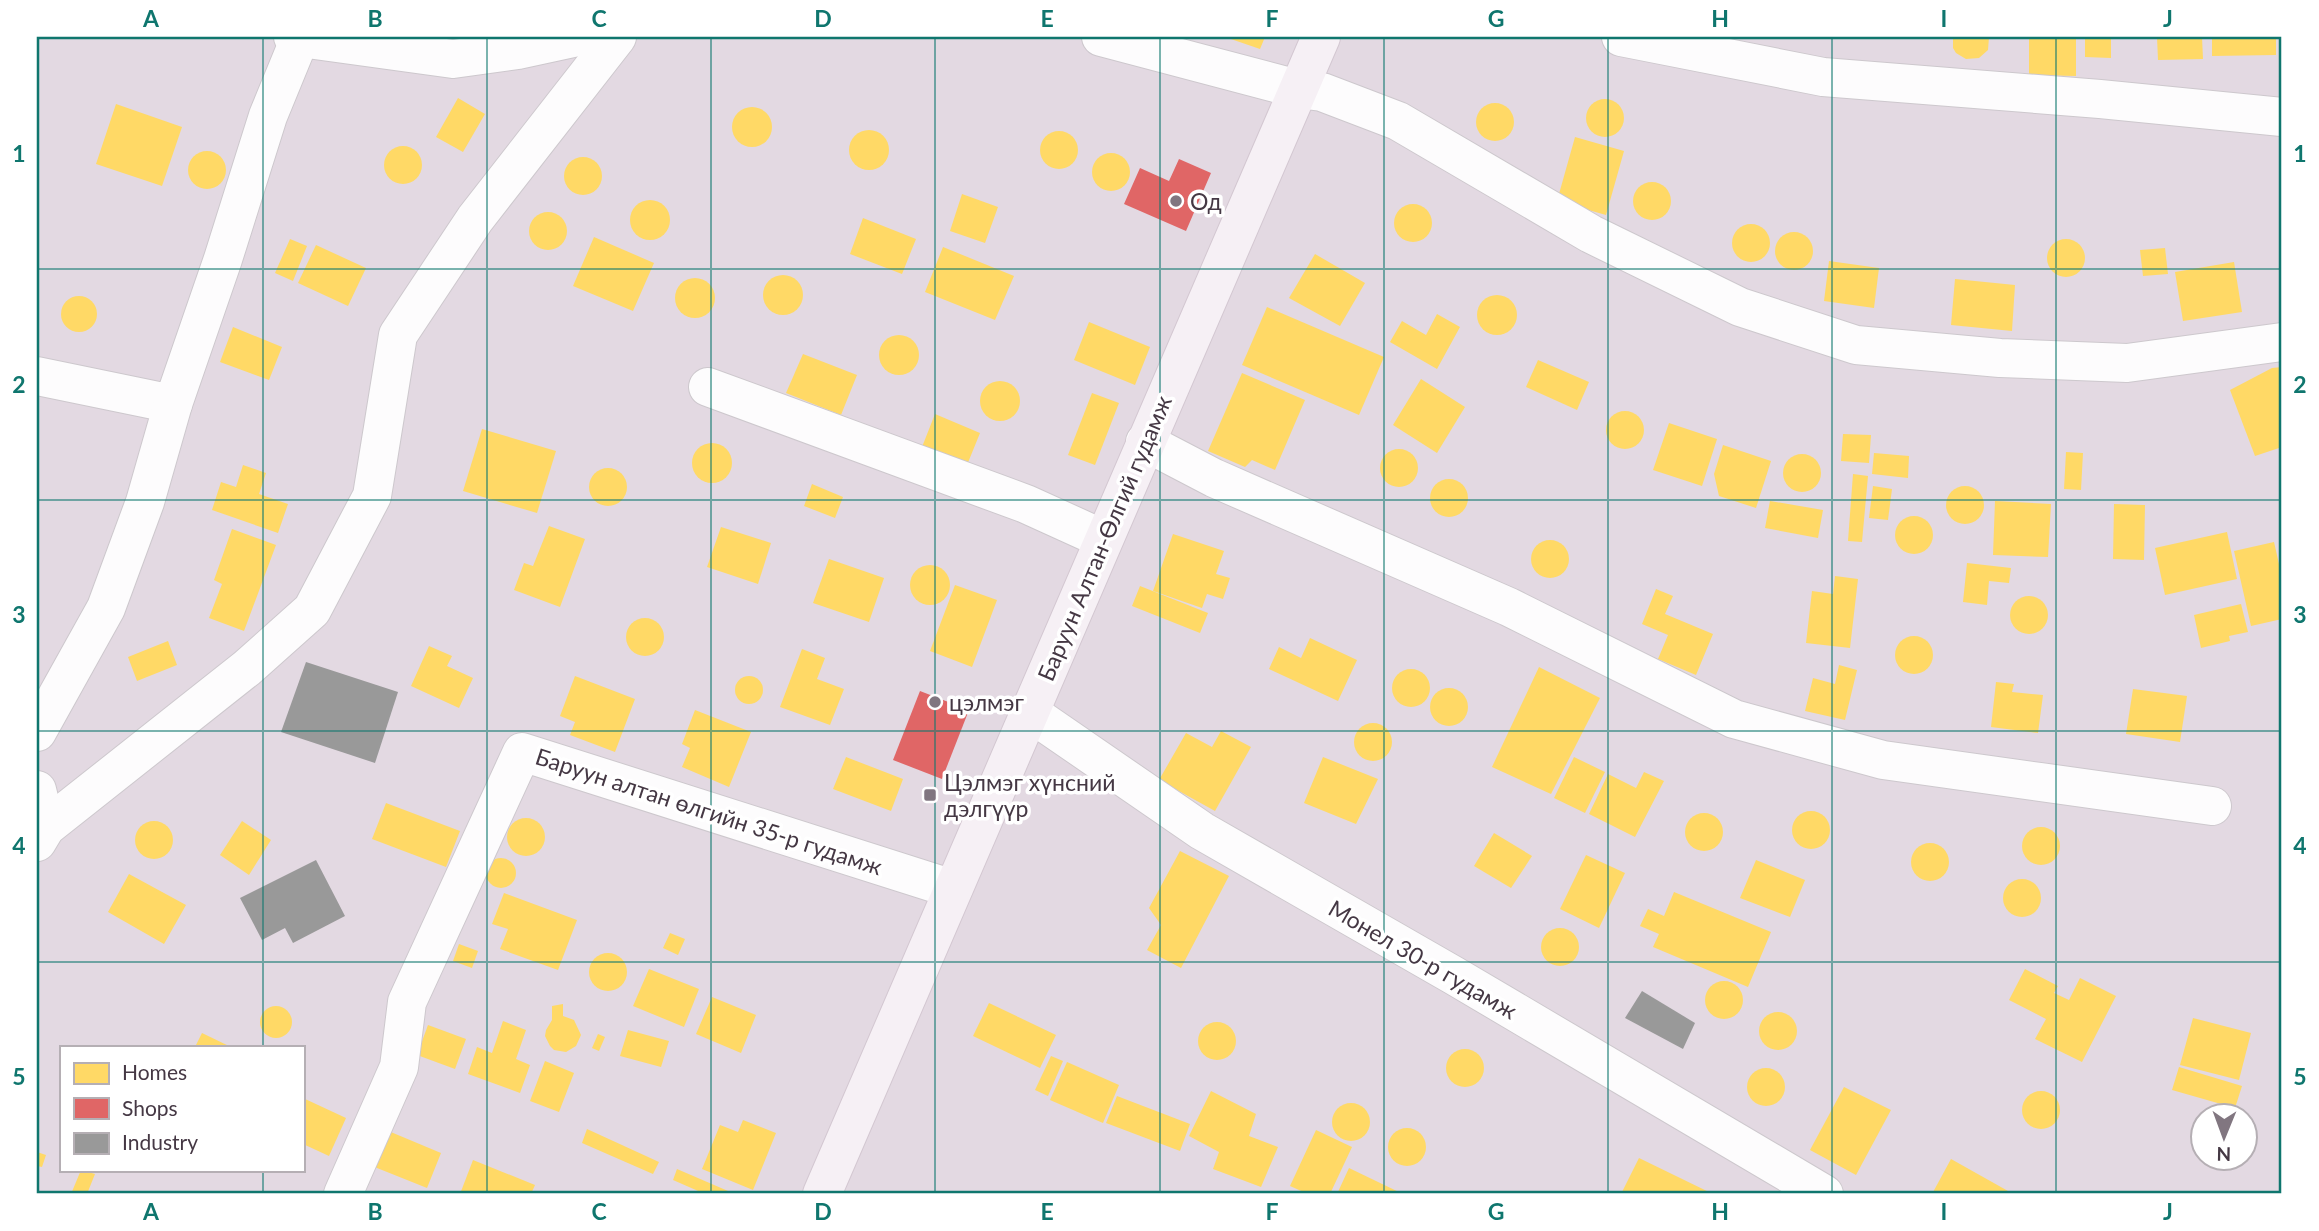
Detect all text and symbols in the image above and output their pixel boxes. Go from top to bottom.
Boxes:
text: A [142,4,160,32]
text: B [367,4,383,32]
text: C [591,4,607,32]
text: D [814,4,832,32]
text: E [1040,4,1054,32]
text: F [1265,4,1279,32]
text: G [1488,4,1504,32]
text: H [1711,4,1729,32]
text: I [1941,4,1947,32]
text: J [2163,4,2173,32]
text: 1 [12,139,26,167]
text: 1 [2293,139,2307,167]
place label: Од [1190,187,1222,215]
marker: Од [1168,193,1184,209]
text: 2 [12,370,26,398]
text: 2 [2293,370,2307,398]
street label: Баруун Алтан-Өлгий гудамж [1031,391,1177,685]
text: 3 [12,600,26,628]
text: 3 [2293,600,2307,628]
place label: цэлмэг [949,688,1024,716]
marker: цэлмэг [927,694,943,710]
street label: Баруун алтан өлгийн 35-р гудамж [532,742,886,880]
place label: Цэлмэг хүнсний дэлгүүр [944,768,1115,822]
marker: Цэлмэг хүнсний дэлгүүр [922,787,938,803]
text: 4 [12,831,26,859]
text: 4 [2293,831,2307,859]
street label: Монел 30-р гудамж [1324,894,1522,1024]
legend [60,1046,304,1172]
text: Homes [122,1059,187,1084]
text: 5 [12,1062,26,1090]
text: 5 [2293,1062,2307,1090]
text: Shops [122,1095,178,1120]
north arrow [2190,1102,2260,1172]
text: Industry [122,1129,198,1154]
text: N [2216,1143,2231,1166]
text: A [142,1197,160,1225]
text: B [367,1197,383,1225]
text: C [591,1197,607,1225]
text: D [814,1197,832,1225]
text: E [1040,1197,1054,1225]
text: F [1265,1197,1279,1225]
text: G [1488,1197,1504,1225]
text: H [1711,1197,1729,1225]
text: I [1941,1197,1947,1225]
text: J [2163,1197,2173,1225]

